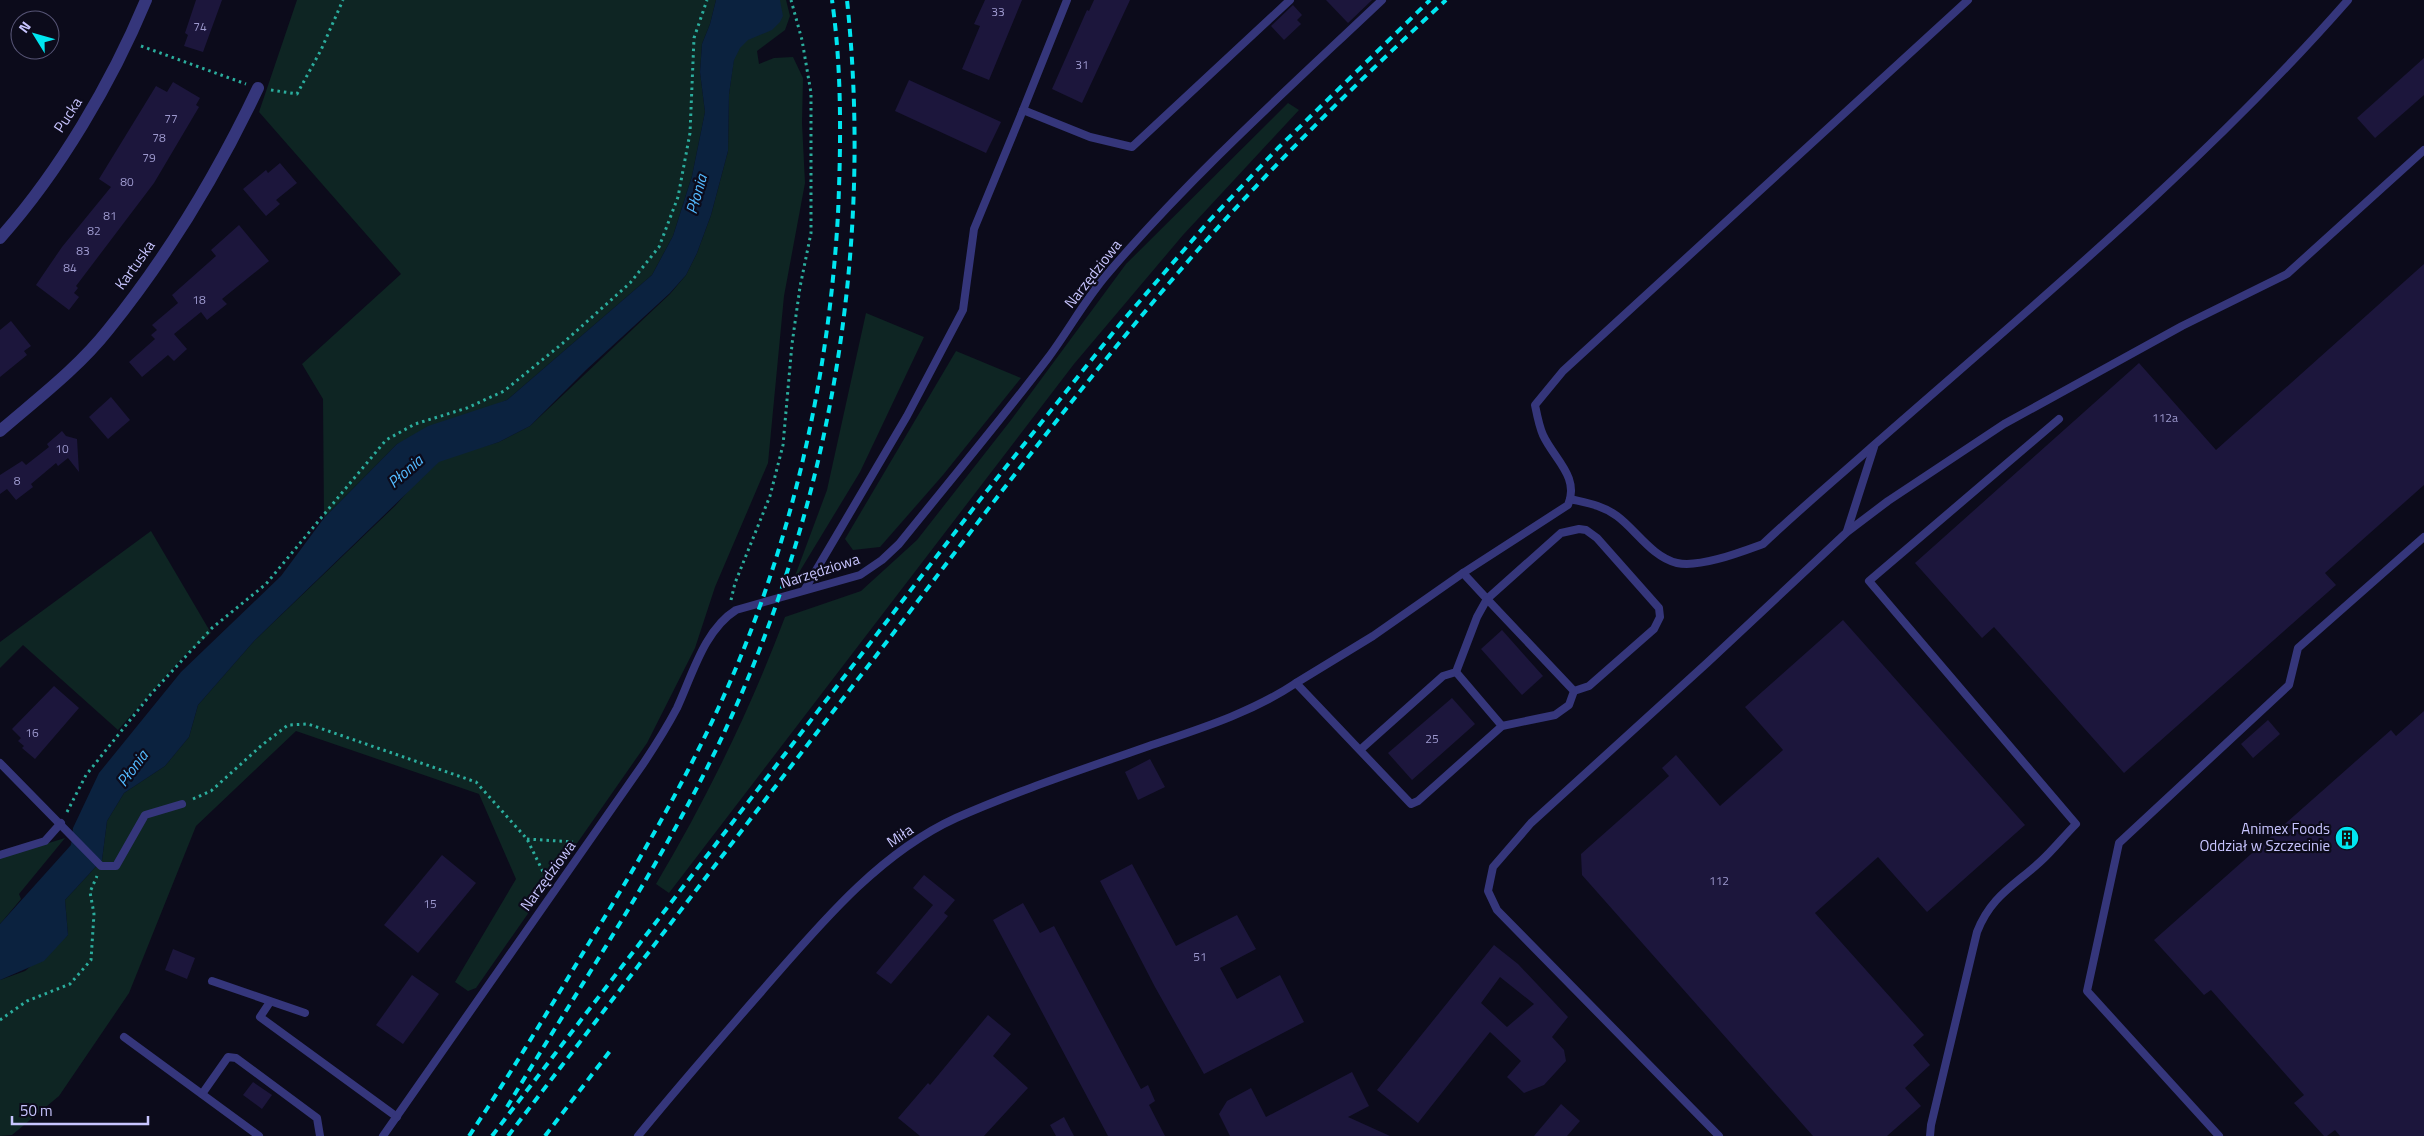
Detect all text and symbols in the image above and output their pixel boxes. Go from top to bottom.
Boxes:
house number: 33 [991,2,1005,21]
north arrow [10,10,60,60]
text: N [13,17,36,37]
house number: 74 [193,17,207,36]
house number: 31 [1075,55,1089,74]
street label: Pucka [48,92,88,137]
house number: 77 [164,109,178,128]
house number: 78 [152,128,166,147]
house number: 79 [142,148,156,167]
water label: Płonia [679,170,713,217]
house number: 80 [120,172,134,191]
house number: 81 [103,206,117,225]
house number: 82 [87,221,101,240]
street label: Narzędziowa [1058,234,1127,313]
street label: Kartuska [109,235,161,294]
house number: 83 [76,241,90,260]
house number: 84 [63,258,77,277]
house number: 18 [192,290,206,309]
house number: 112a [2152,408,2178,427]
house number: 10 [55,439,69,458]
water label: Płonia [382,448,429,493]
house number: 8 [14,471,21,490]
street label: Narzędziowa [777,547,863,594]
house number: 16 [25,723,39,742]
house number: 25 [1425,729,1439,748]
water label: Płonia [110,744,154,791]
place label: Animex Foods Oddział w Szczecinie [2199,817,2330,857]
street label: Miła [882,818,918,853]
building icon: Animex Foods Oddział w Szczecinie [2334,825,2360,851]
street label: Narzędziowa [514,835,581,916]
house number: 112 [1709,871,1729,890]
house number: 15 [423,894,437,913]
house number: 51 [1193,947,1207,966]
scale bar [12,1094,149,1126]
text: 50 m [20,1099,53,1122]

